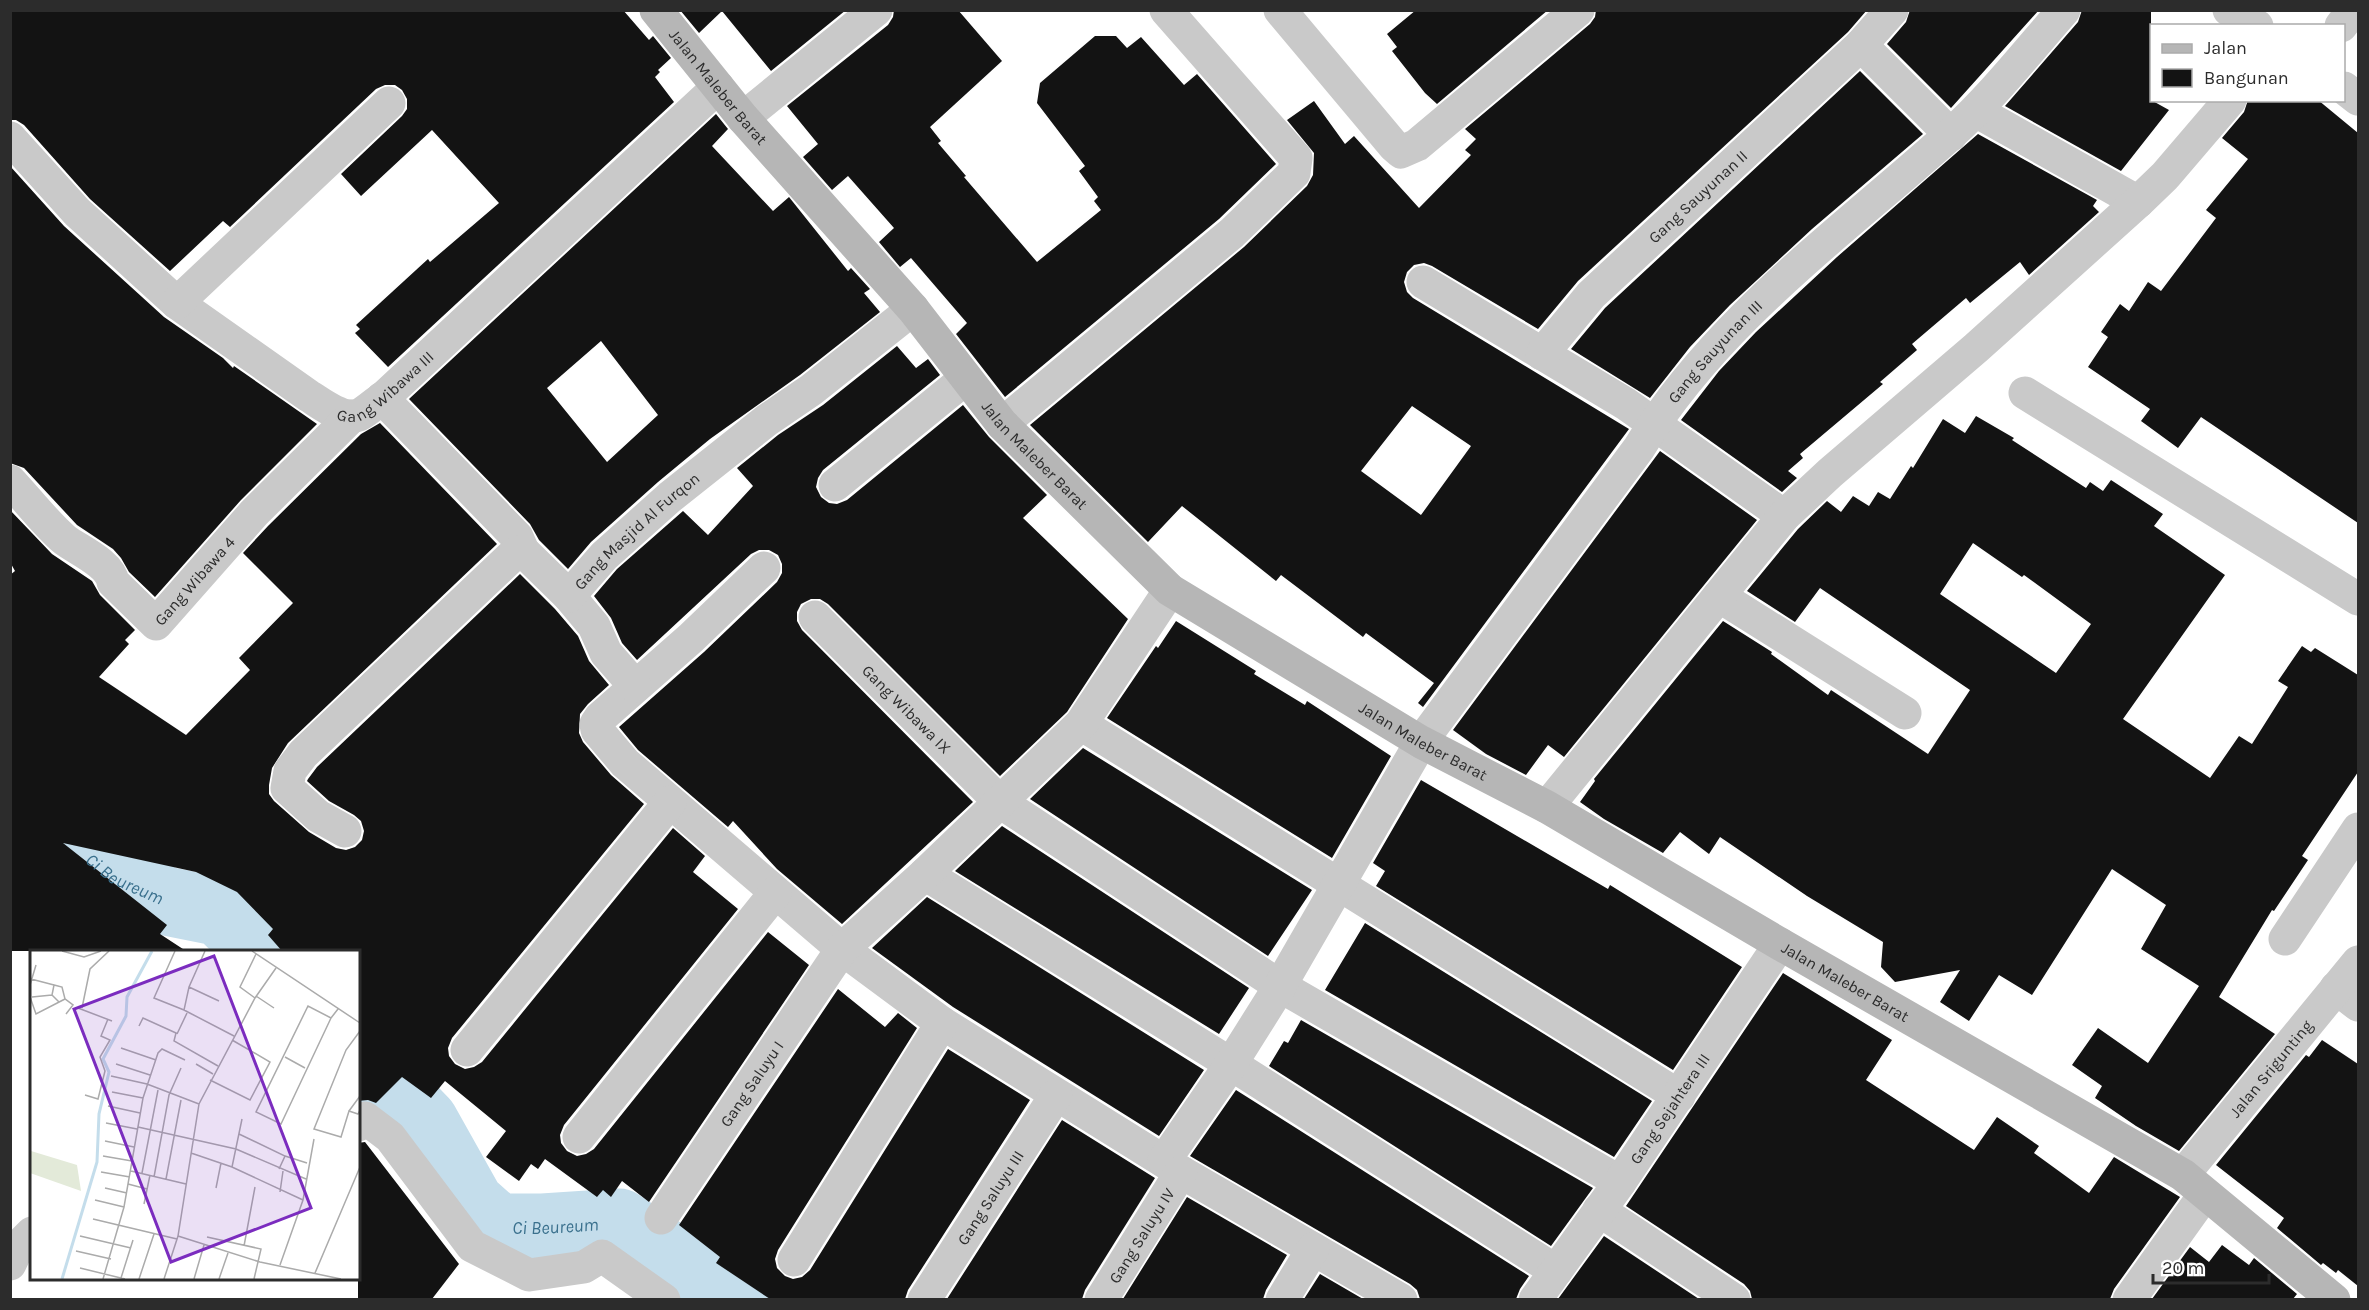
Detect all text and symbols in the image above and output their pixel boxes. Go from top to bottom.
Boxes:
legend [2150,24,2345,102]
street label: Jalan Maleber Barat [666,25,772,148]
text: Jalan [2204,37,2247,59]
text: Bangunan [2204,67,2289,89]
street label: Gang Sauyunan II [1644,146,1751,247]
street label: Gang Sauyunan III [1663,296,1766,407]
street label: Gang Wibawa III [335,347,437,426]
street label: Jalan Maleber Barat [978,397,1092,513]
street label: Gang Masjid Al Furqon [570,468,703,593]
street label: Gang Wibawa 4 [150,532,239,629]
street label: Gang Wibawa IX [858,660,955,757]
street label: Jalan Maleber Barat [1356,697,1491,784]
water label: Ci Beureum [81,848,167,909]
street label: Jalan Maleber Barat [1778,938,1913,1026]
inset map [30,950,360,1280]
street label: Jalan Srigunting [2225,1016,2316,1121]
street label: Gang Saluyu I [716,1037,787,1130]
street label: Gang Sejahtera III [1626,1050,1713,1167]
street label: Gang Saluyu III [953,1147,1027,1248]
street label: Gang Saluyu IV [1104,1184,1178,1287]
water label: Ci Beureum [512,1213,599,1239]
scale bar [2153,1247,2268,1285]
text: 20 m [2162,1257,2204,1279]

